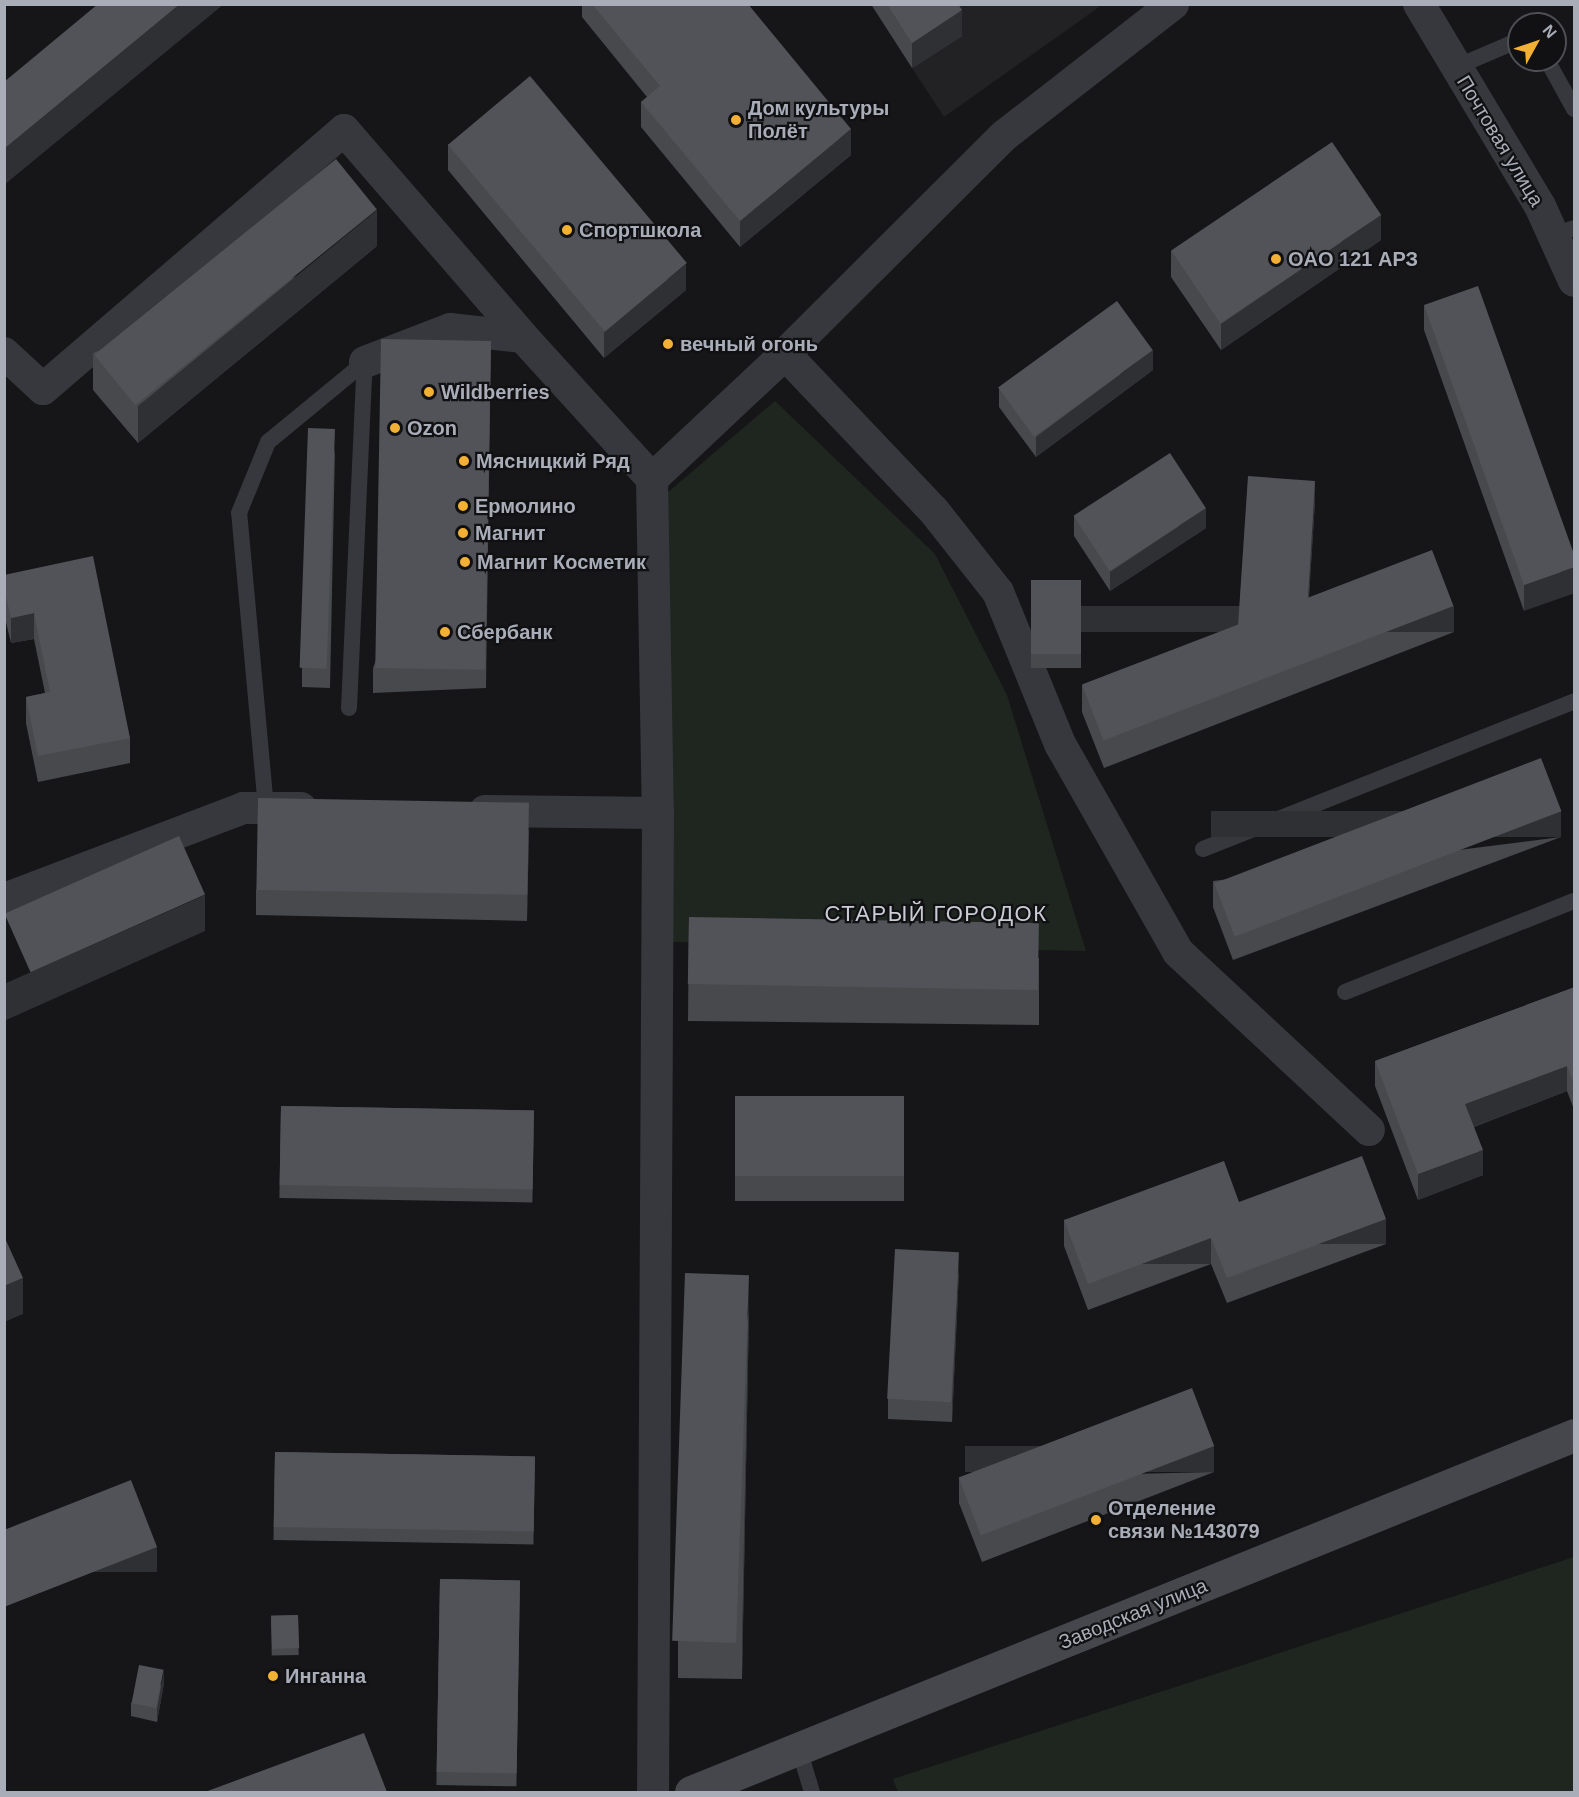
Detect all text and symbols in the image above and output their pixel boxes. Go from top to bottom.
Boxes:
north arrow [1507,12,1567,72]
text: N [1539,22,1560,41]
street label: Почтовая улица [1451,71,1549,211]
place label: Дом культуры Полёт [748,96,889,143]
marker: Дом культуры Полёт [729,113,743,127]
place label: Спортшкола [579,218,701,242]
marker: Спортшкола [560,223,574,237]
place label: OAO 121 АРЗ [1288,247,1418,271]
marker: OAO 121 АРЗ [1269,252,1283,266]
place label: вечный огонь [680,332,818,356]
marker: вечный огонь [661,337,675,351]
place label: Wildberries [441,380,550,404]
marker: Wildberries [422,385,436,399]
place label: Ozon [407,416,457,440]
marker: Ozon [388,421,402,435]
place label: Мясницкий Ряд [476,449,630,473]
marker: Мясницкий Ряд [457,454,471,468]
place label: Ермолино [475,494,576,518]
marker: Ермолино [456,499,470,513]
place label: Магнит [475,521,546,545]
marker: Магнит [456,526,470,540]
place label: Магнит Косметик [477,550,646,574]
marker: Магнит Косметик [458,555,472,569]
place label: Сбербанк [457,620,552,644]
marker: Сбербанк [438,625,452,639]
district label: СТАРЫЙ ГОРОДОК [824,901,1048,927]
place label: Отделение связи №143079 [1108,1496,1260,1543]
marker: Отделение связи №143079 [1089,1513,1103,1527]
street label: Заводская улица [1055,1573,1211,1655]
place label: Инганна [285,1664,366,1688]
marker: Инганна [266,1669,280,1683]

